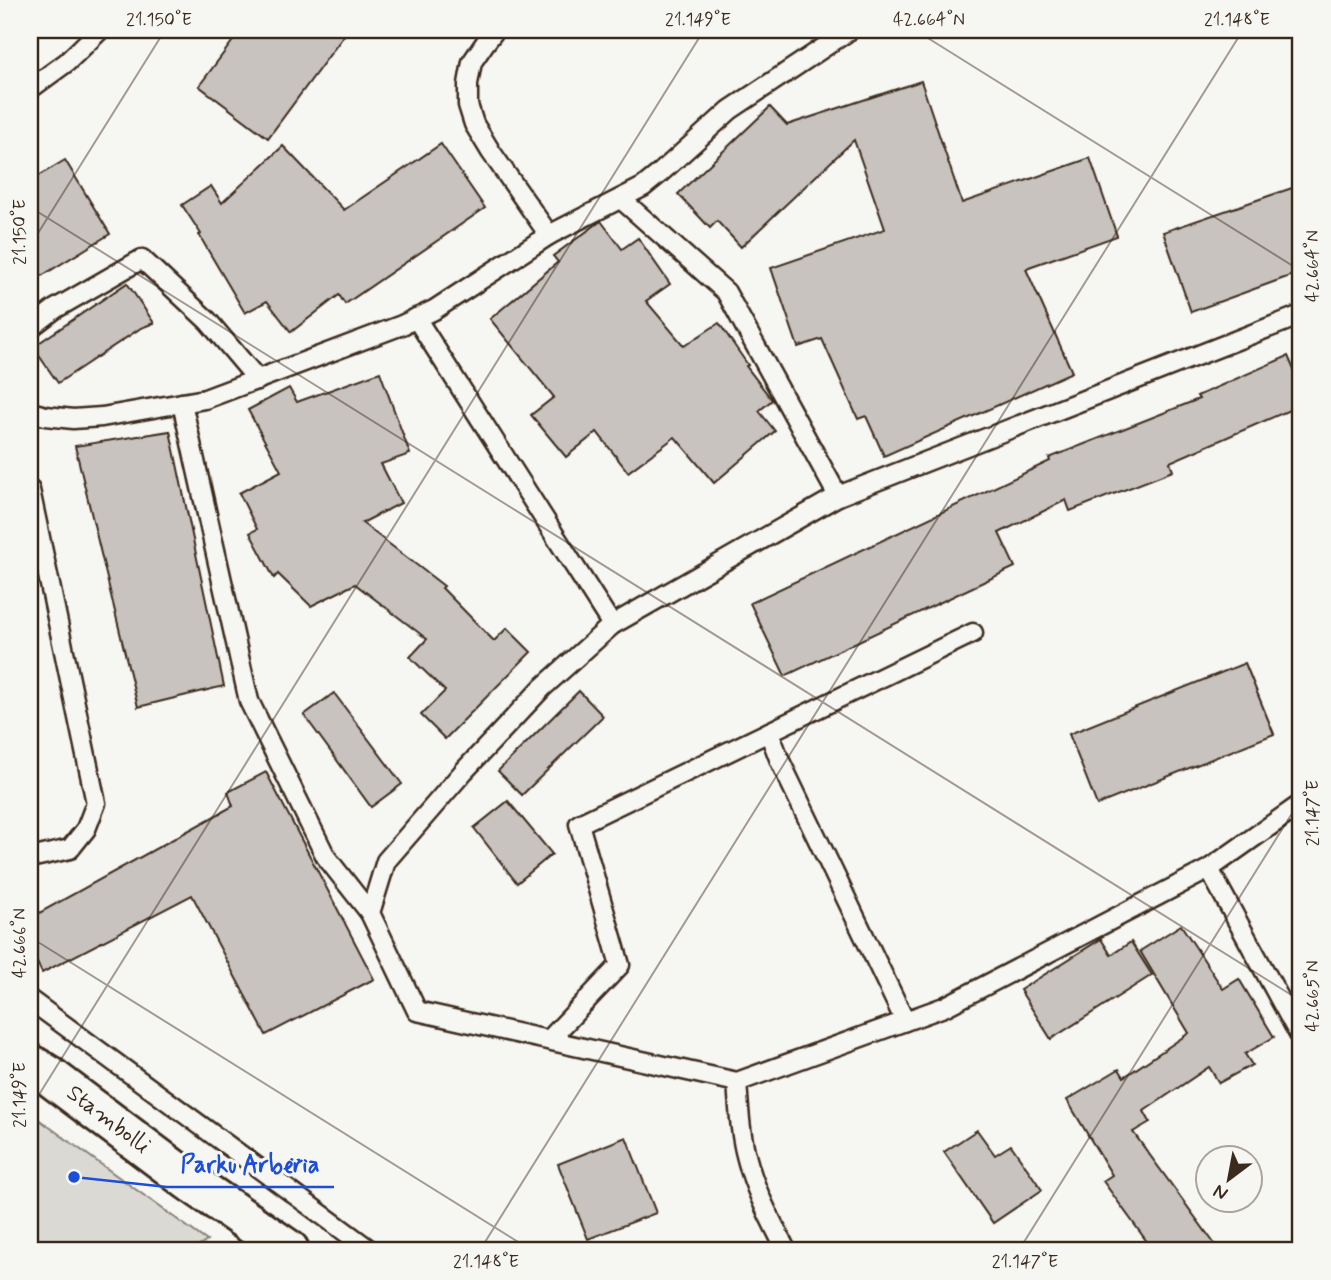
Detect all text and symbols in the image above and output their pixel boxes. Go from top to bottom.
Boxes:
text: 21.150°E [126,8,192,32]
text: 21.149°E [665,8,731,32]
text: 42.664°N [893,8,965,32]
text: 21.148°E [1204,8,1270,32]
text: 21.150°E [8,199,32,265]
text: 42.664°N [1301,230,1325,302]
text: 21.147°E [1301,780,1325,846]
text: 42.666°N [8,908,32,978]
text: 42.665°N [1301,960,1325,1032]
text: 21.149°E [8,1062,32,1128]
street label: Stambolli [60,1079,156,1161]
callout: Parku Arbëria [167,1142,334,1187]
north arrow [1194,1144,1264,1214]
text: Parku Arbëria [180,1150,320,1181]
text: N [1209,1178,1233,1206]
text: 21.148°E [453,1250,519,1274]
text: 21.147°E [992,1250,1058,1274]

